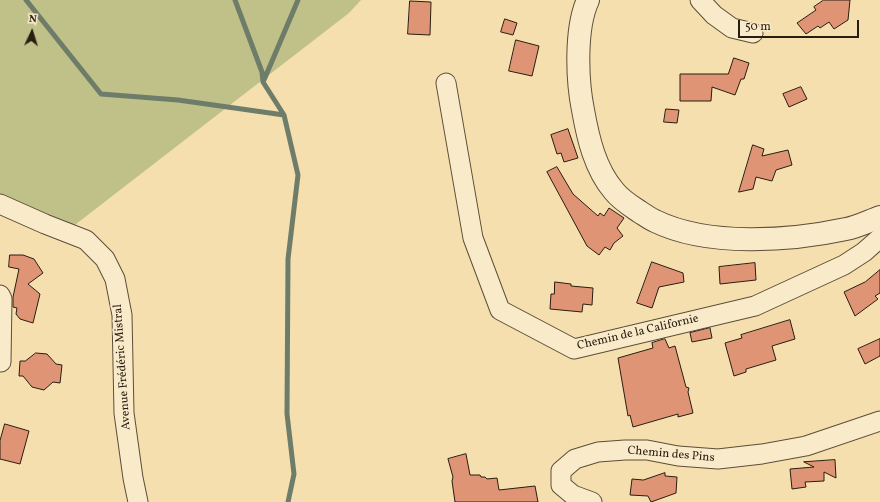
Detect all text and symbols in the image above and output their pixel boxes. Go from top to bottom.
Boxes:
north arrow [12,12,52,52]
text: N [28,12,37,27]
scale bar [740,12,861,38]
text: 50 m [745,19,771,35]
street label: Avenue Frédéric Mistral [111,303,135,431]
street label: Chemin de la Californie [576,312,700,354]
street label: Chemin des Pins [627,444,715,466]

